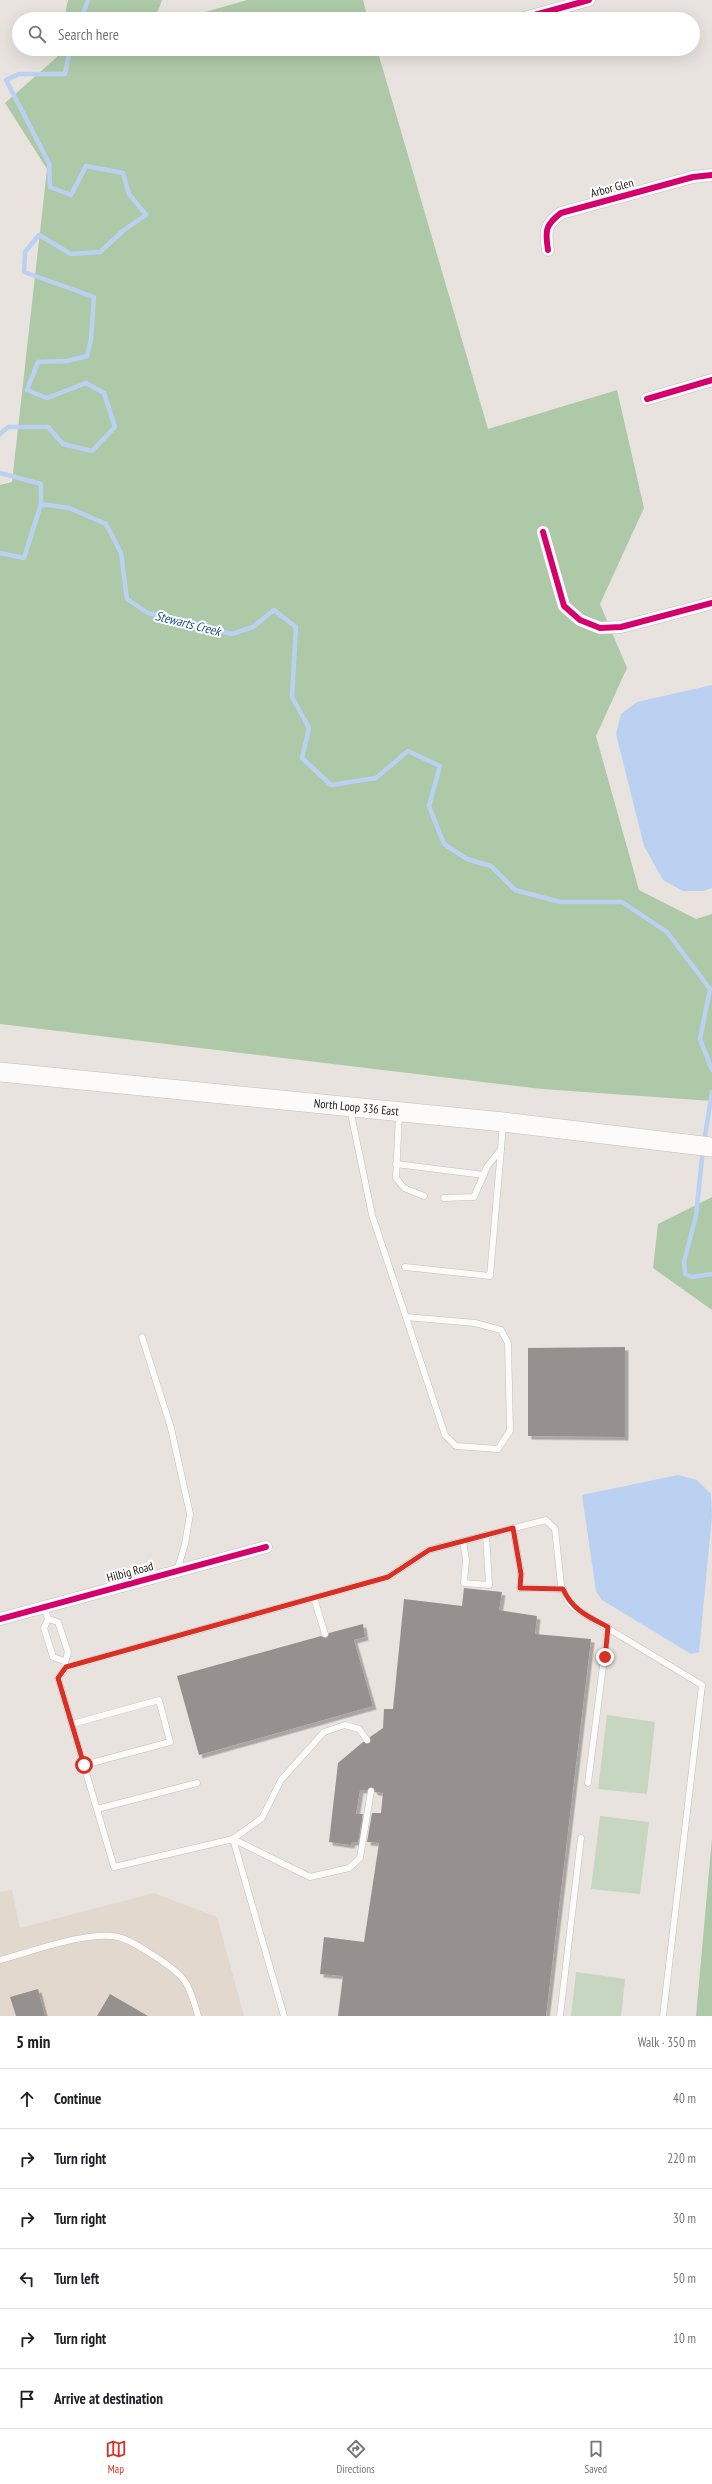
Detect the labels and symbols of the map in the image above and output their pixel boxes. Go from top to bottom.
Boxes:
street label: Arbor Glen [589,175,635,200]
water label: Stewarts Creek [153,607,224,640]
street label: North Loop 336 East [313,1095,400,1119]
street label: Hilbig Road [105,1558,155,1585]
route end [596,1648,614,1666]
route start [75,1756,93,1774]

